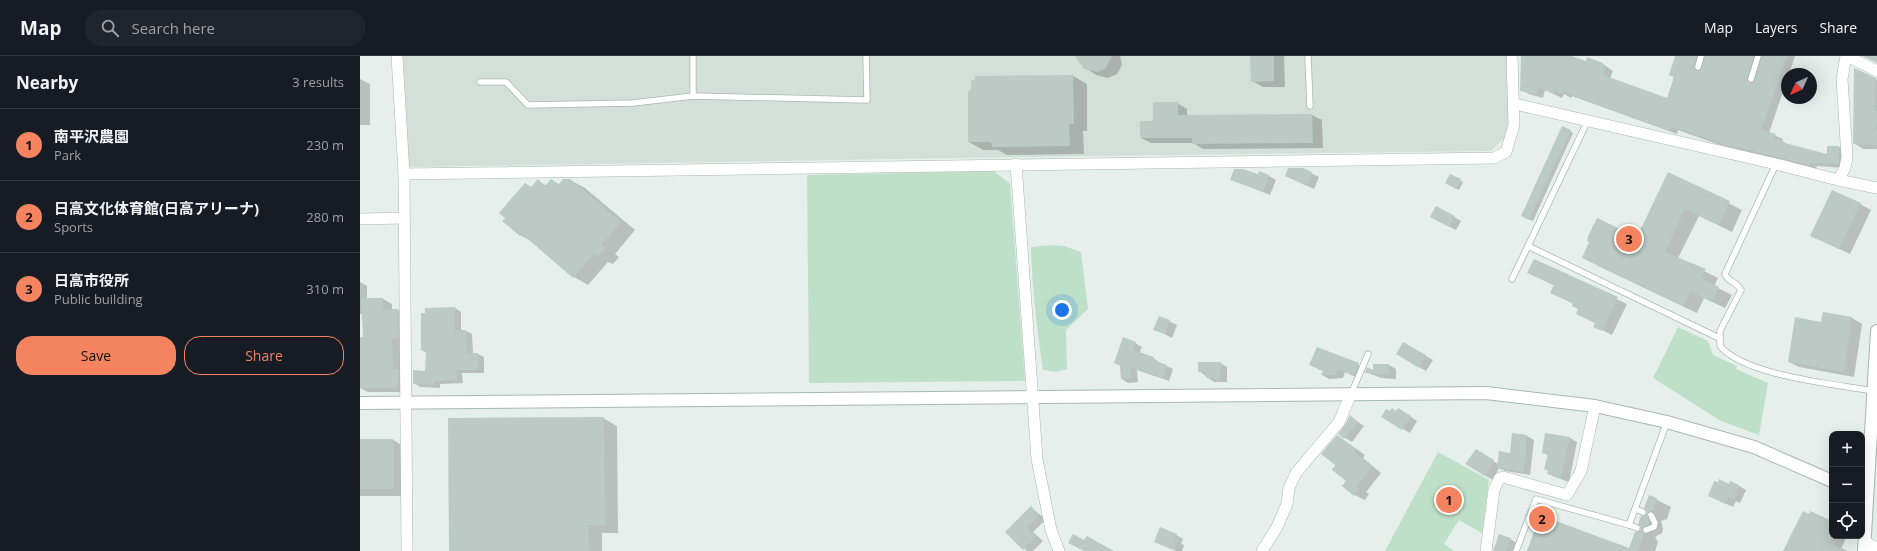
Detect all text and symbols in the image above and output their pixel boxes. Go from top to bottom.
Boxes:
search box [85,10,365,46]
text: Map [20,15,61,41]
icon: search [99,17,121,39]
text: Search here [131,18,215,38]
text: Map [1704,18,1733,37]
text: Layers [1755,18,1797,37]
text: Share [1819,18,1857,37]
north arrow [1781,68,1817,104]
text: Nearby [16,71,78,94]
text: 3 results [292,73,344,91]
text: 南平沢農園 [54,126,129,146]
text: 1 [25,136,33,154]
text: 230 m [306,136,344,154]
text: Park [54,146,81,164]
text: 日高文化体育館(日高アリーナ) [54,198,259,218]
text: 2 [25,208,33,226]
text: 280 m [306,208,344,226]
text: Sports [54,218,93,236]
pin: 3 [1616,224,1642,254]
text: 日高市役所 [54,270,129,290]
text: 3 [25,280,33,298]
text: 310 m [306,280,344,298]
text: Public building [54,290,143,308]
your location [1052,300,1072,320]
button: Save [16,336,176,375]
button: Share [184,336,344,375]
map controls [1829,431,1865,539]
button: + [1829,431,1865,467]
button: − [1829,467,1865,503]
pin: 1 [1436,485,1462,515]
button: locate [1829,503,1865,539]
pin: 2 [1529,504,1555,534]

